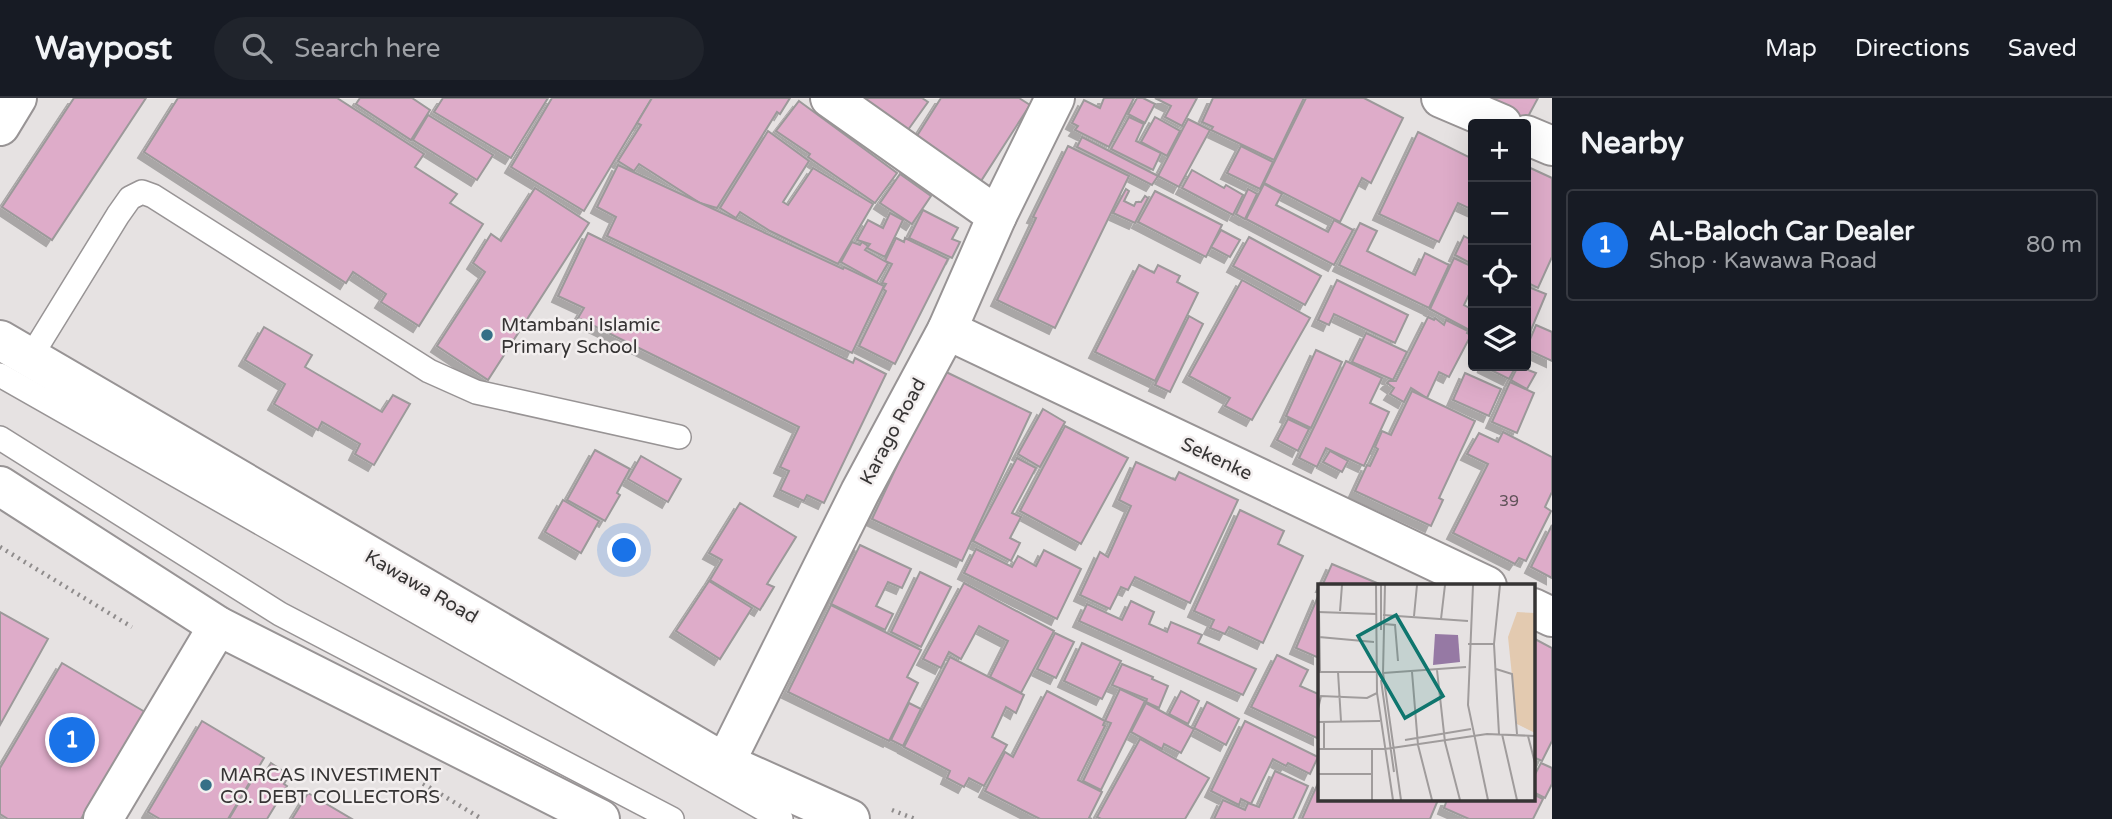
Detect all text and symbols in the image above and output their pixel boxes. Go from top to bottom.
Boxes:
search box [214,17,704,80]
text: Waypost [35,29,172,68]
icon: search [238,29,276,67]
text: Search here [294,33,440,64]
text: Map [1765,34,1817,63]
text: Directions [1855,34,1970,63]
text: Saved [2008,34,2077,63]
map controls [1468,119,1531,371]
button: + [1468,119,1531,182]
text: Nearby [1580,125,1684,162]
button: − [1468,182,1531,245]
text: AL-Baloch Car Dealer [1649,216,1914,247]
text: 1 [1598,231,1612,259]
text: 80 m [2026,231,2082,259]
button: locate [1468,245,1531,308]
text: Shop · Kawawa Road [1649,247,1877,275]
button: layers [1468,308,1531,371]
place label: Mtambani Islamic Primary School [501,314,660,358]
marker: Mtambani Islamic Primary School [479,327,495,343]
street label: Karago Road [856,374,930,489]
street label: Sekenke [1178,433,1256,485]
house number: 39 [1499,491,1519,511]
your location [607,533,641,567]
street label: Kawawa Road [361,546,482,628]
inset map [1318,584,1534,802]
pin: 1 [49,714,95,766]
place label: MARCAS INVESTIMENT CO. DEBT COLLECTORS [220,764,442,808]
marker: MARCAS INVESTIMENT CO. DEBT COLLECTORS [198,777,214,793]

